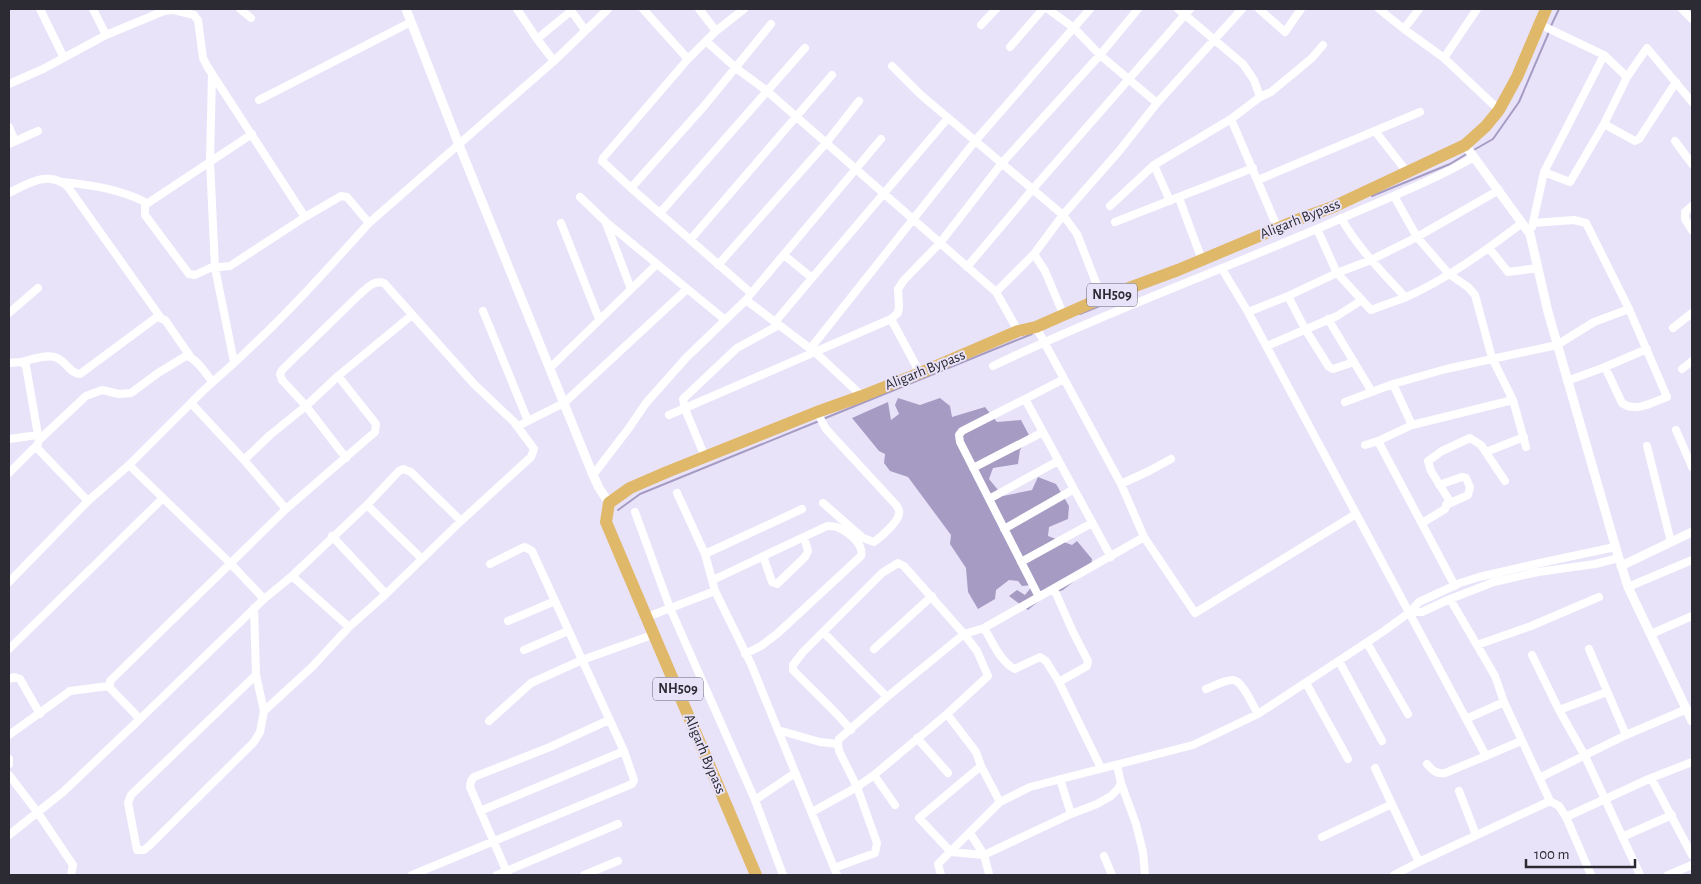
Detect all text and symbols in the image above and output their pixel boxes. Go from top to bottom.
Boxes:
street label: Aligarh Bypass [1258,196,1342,242]
road number: NH509 [1087,284,1137,306]
street label: Aligarh Bypass [883,347,967,393]
road number: NH509 [653,678,703,701]
street label: Aligarh Bypass [681,712,729,796]
scale bar [1526,836,1635,868]
text: 100 m [1534,847,1569,862]

